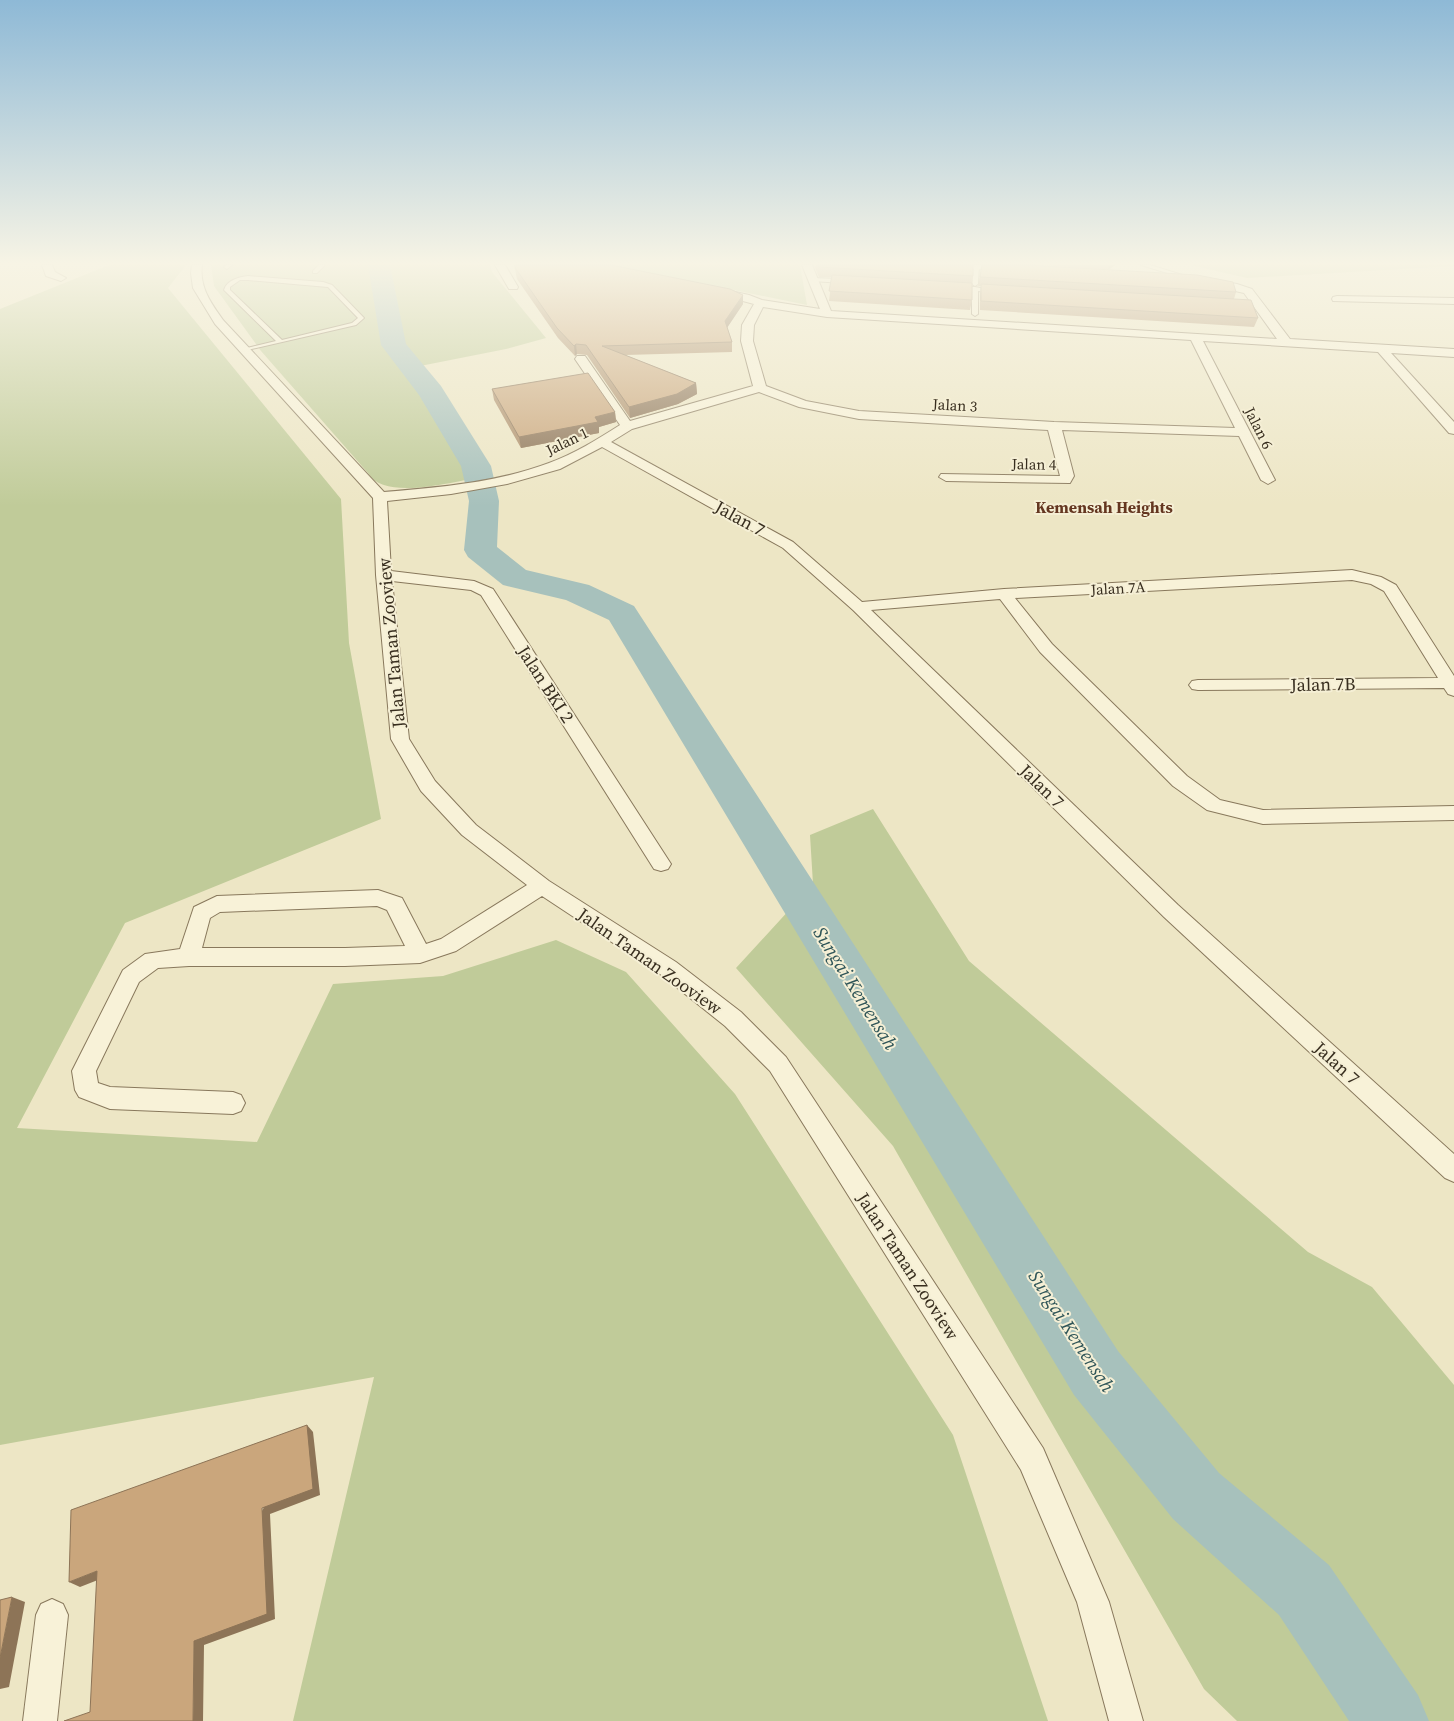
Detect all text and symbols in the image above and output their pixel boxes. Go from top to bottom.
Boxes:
street label: Jalan 3 [931,393,978,417]
street label: Jalan 6 [1239,402,1279,453]
street label: Jalan 1 [541,422,592,461]
street label: Jalan 4 [1010,453,1057,475]
street label: Jalan 7 [710,494,770,542]
district label: Kemensah Heights [1035,496,1173,518]
street label: Jalan Taman Zooview [371,557,411,730]
street label: Jalan 7A [1089,576,1146,600]
street label: Jalan BKI 2 [511,640,580,728]
street label: Jalan 7B [1289,671,1356,697]
street label: Jalan 7 [1013,758,1070,814]
street label: Jalan Taman Zooview [572,901,727,1020]
water label: Sungai Kemensah [808,921,905,1055]
street label: Jalan 7 [1308,1035,1365,1090]
street label: Jalan Taman Zooview [850,1187,965,1345]
water label: Sungai Kemensah [1023,1265,1122,1398]

